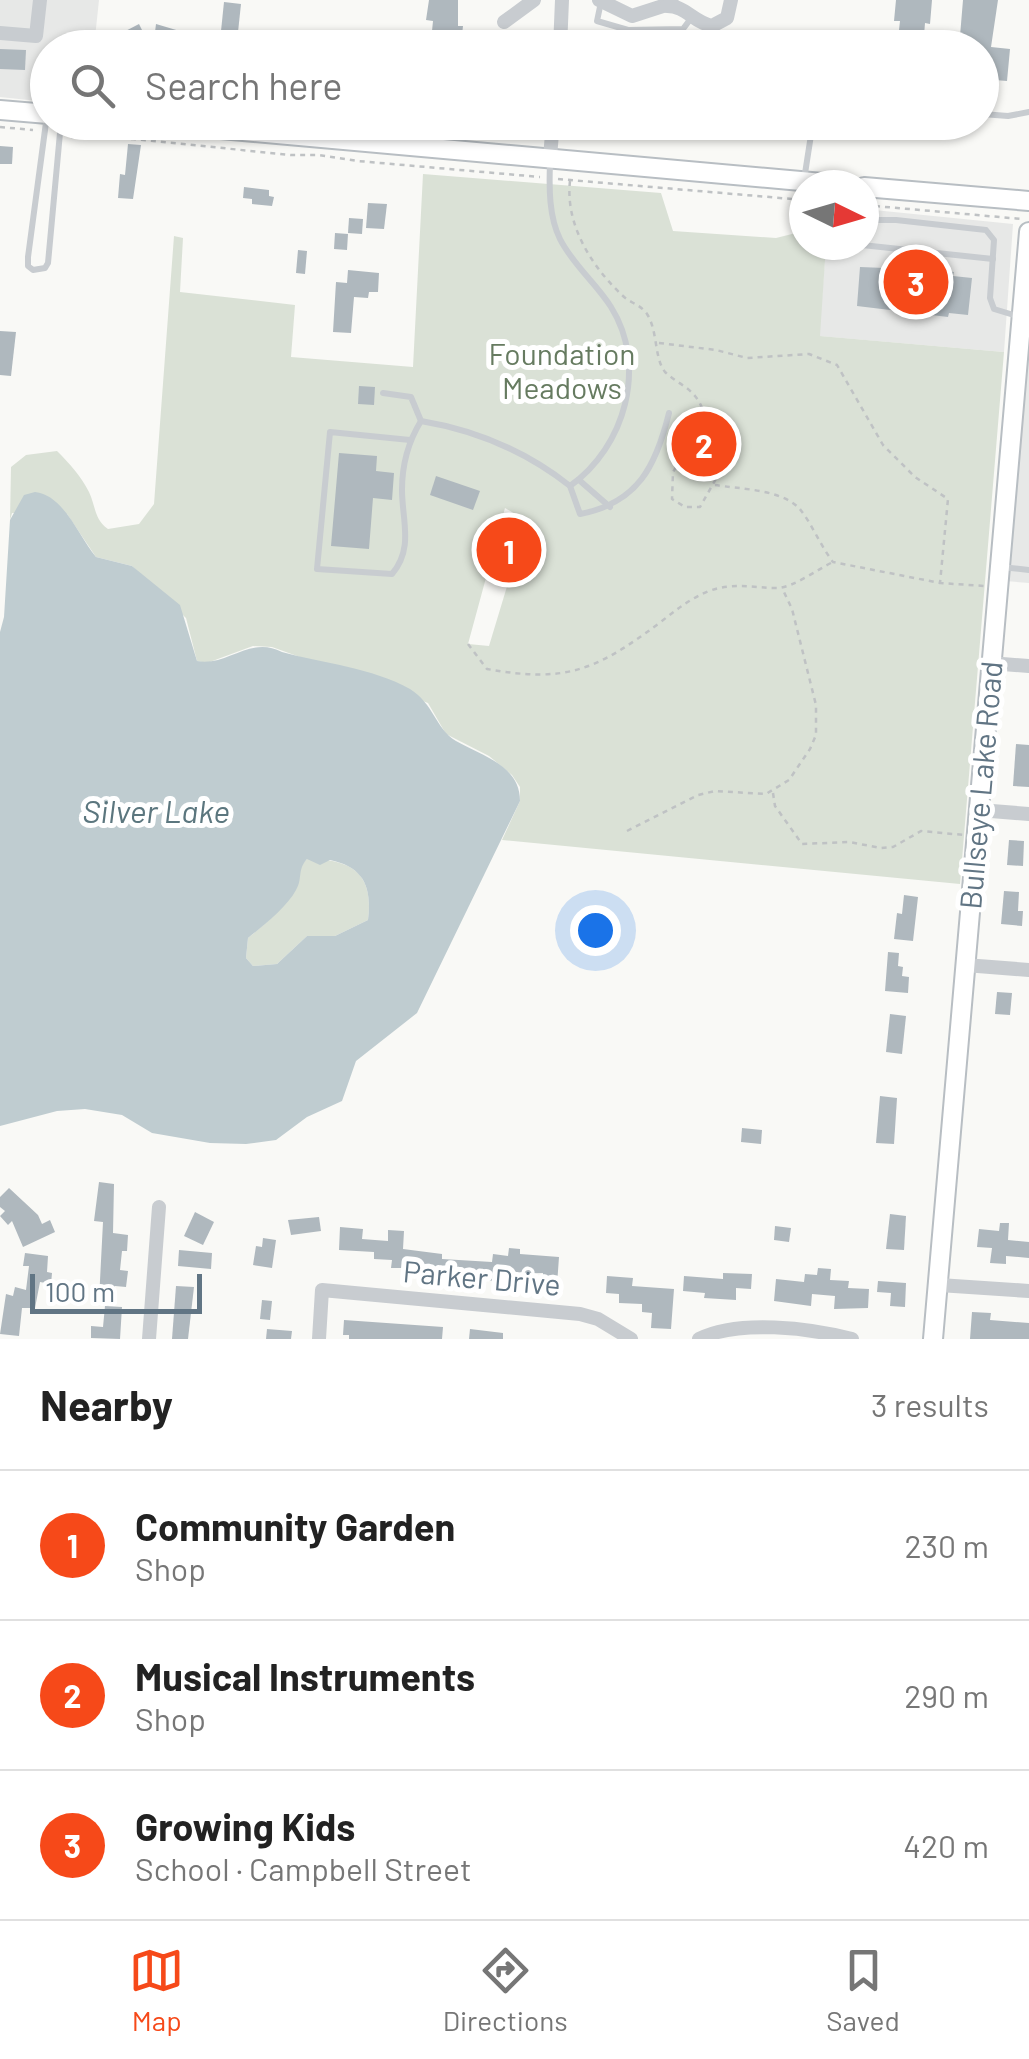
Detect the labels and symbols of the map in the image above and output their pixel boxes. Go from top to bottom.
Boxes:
north arrow [789,170,879,260]
pin: 3 [884,244,948,320]
park label: Foundation Meadows [489,335,635,405]
pin: 2 [672,406,736,482]
pin: 1 [476,512,542,588]
street label: Bullseye Lake Road [951,660,1009,910]
water label: Silver Lake [82,791,230,829]
your location [570,905,621,956]
street label: Parker Drive [402,1252,562,1302]
scale bar [30,1269,202,1314]

